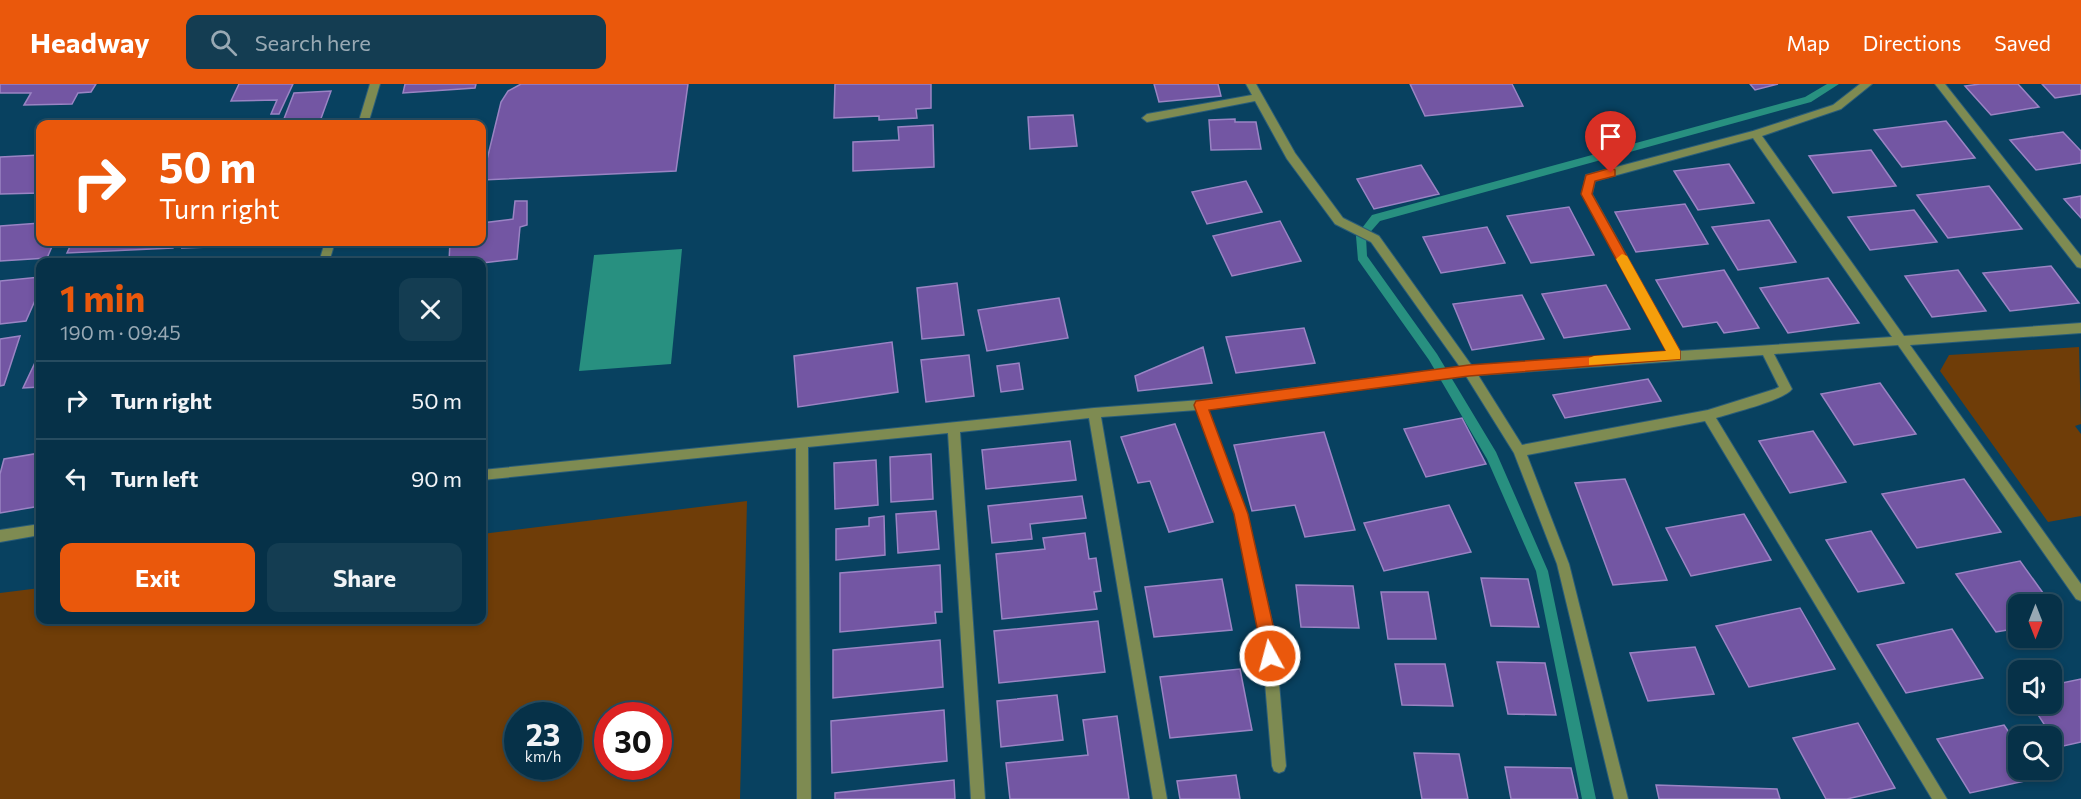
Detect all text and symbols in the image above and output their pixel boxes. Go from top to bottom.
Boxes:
search box [186,15,606,69]
text: Headway [30,25,150,59]
icon: search [207,26,240,59]
text: Search here [255,29,371,56]
text: Map [1787,30,1830,55]
text: Directions [1863,30,1961,55]
text: Saved [1994,30,2051,55]
pin [1585,111,1636,173]
icon: arrive [1594,120,1627,153]
text: 50 m [159,140,256,192]
icon: right [60,144,138,222]
text: Turn right [159,192,279,225]
text: 1 min [60,275,145,319]
button: close [399,278,462,341]
text: 190 m · 09:45 [60,320,181,344]
icon: right [60,384,93,417]
text: Turn right [111,387,212,414]
text: 50 m [412,387,462,414]
icon: left [60,462,93,495]
text: Turn left [111,465,198,492]
text: 90 m [411,465,462,492]
button: Exit [60,543,255,612]
button: Share [267,543,462,612]
north arrow [2008,594,2062,648]
map controls [2008,594,2062,780]
position arrow [1238,624,1302,688]
button: sound [2008,660,2062,714]
speed limit sign: 30 [594,702,672,780]
text: 23 [526,715,560,752]
button: search [2008,726,2062,780]
text: km/h [525,747,561,765]

